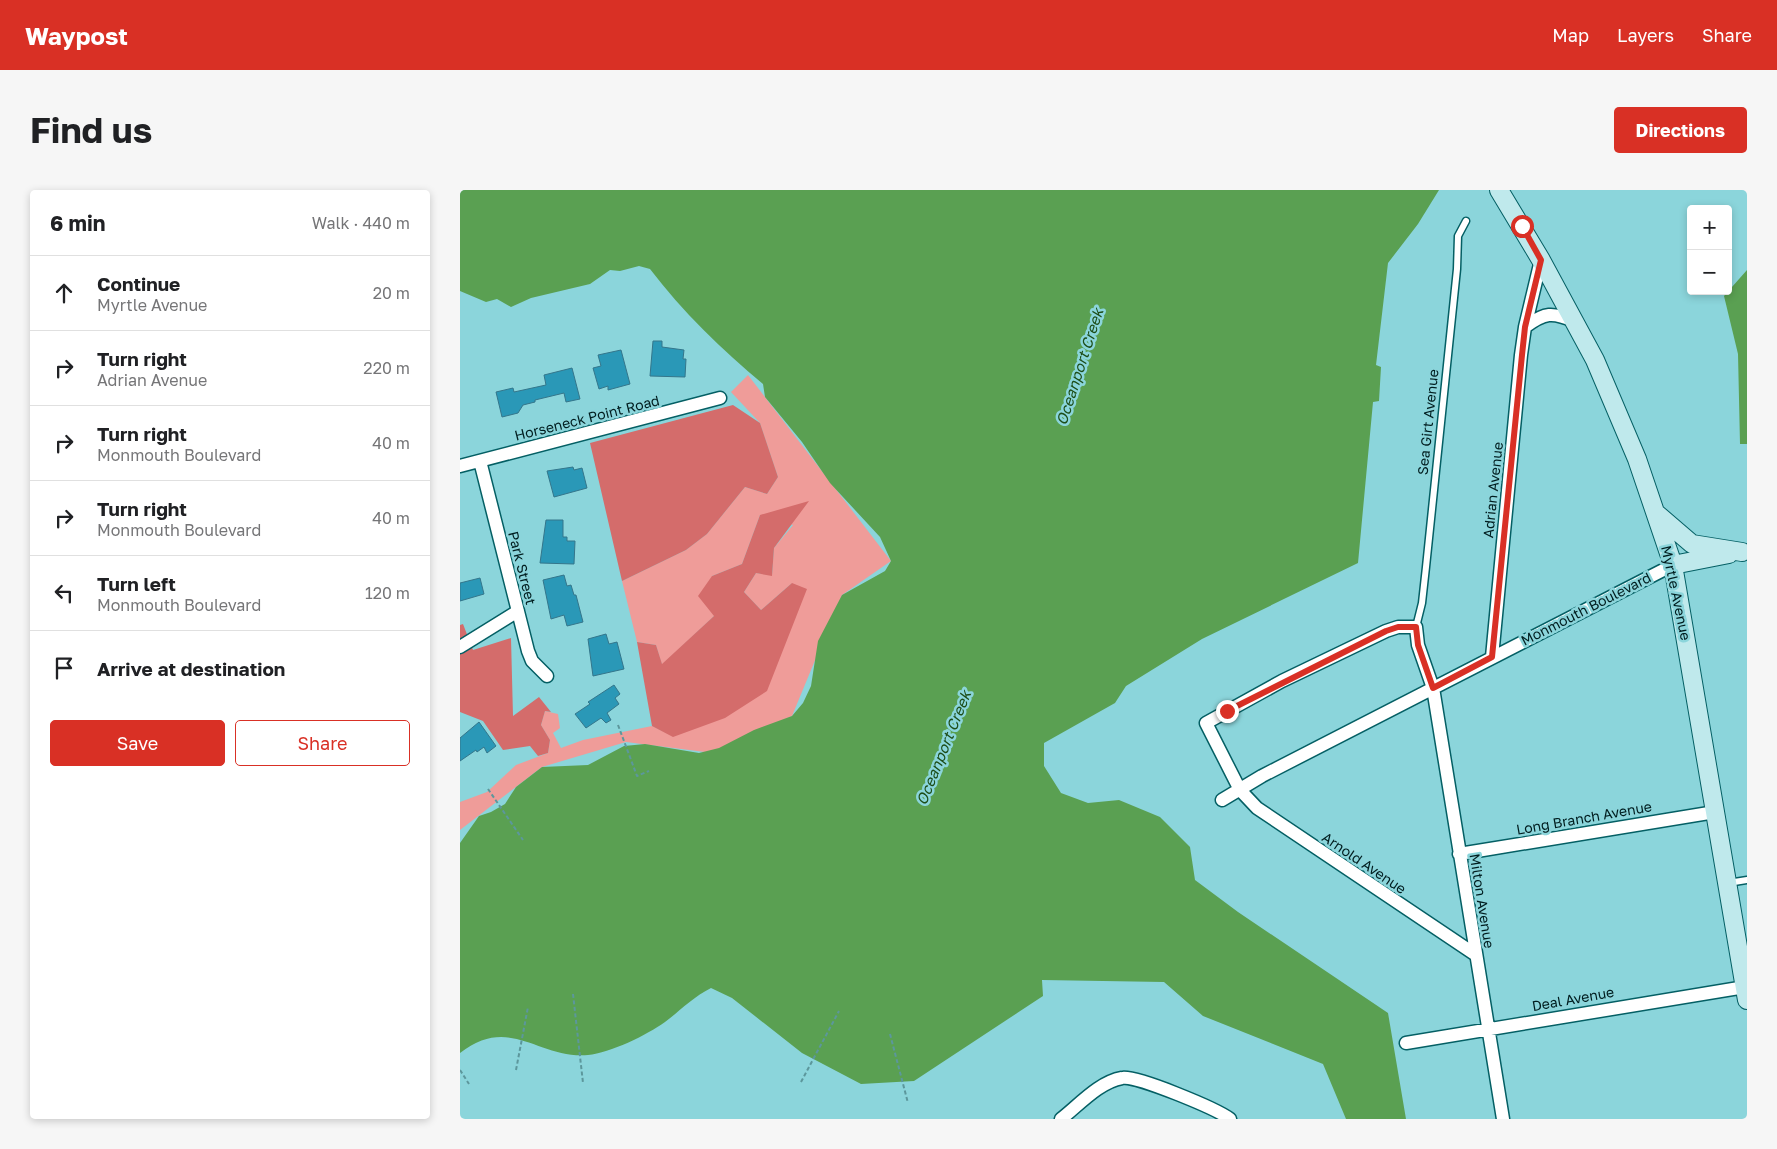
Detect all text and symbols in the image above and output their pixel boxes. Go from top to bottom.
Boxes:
text: Waypost [25,21,128,50]
text: Map [1552,24,1589,46]
text: Layers [1617,24,1674,46]
text: Share [1702,24,1752,46]
button: Directions [1614,107,1747,153]
text: Find us [30,109,152,151]
map controls [1687,205,1732,295]
button: + [1687,205,1732,250]
text: 6 min [50,210,105,236]
text: Walk · 440 m [312,213,410,233]
route start [1511,215,1534,238]
button: − [1687,250,1732,295]
text: Continue [97,272,180,295]
icon: ahead [50,279,78,307]
text: 20 m [373,283,410,303]
text: Myrtle Avenue [97,295,207,315]
water label: Oceanport Creek [1052,305,1107,427]
text: Turn right [97,347,187,370]
icon: right [50,354,78,382]
text: 220 m [363,358,410,378]
street label: Sea Girt Avenue [1413,368,1442,476]
text: Adrian Avenue [97,370,207,390]
street label: Horseneck Point Road [513,391,661,444]
text: Turn right [97,422,187,445]
icon: right [50,429,78,457]
text: 40 m [372,433,410,453]
street label: Adrian Avenue [1479,441,1506,539]
text: Monmouth Boulevard [97,445,261,465]
text: Turn right [97,497,187,520]
icon: right [50,504,78,532]
text: 40 m [372,508,410,528]
text: Monmouth Boulevard [97,520,261,540]
street label: Park Street [505,529,540,606]
street label: Myrtle Avenue [1658,544,1695,642]
street label: Monmouth Boulevard [1518,568,1654,649]
text: Turn left [97,572,176,595]
icon: left [50,579,78,607]
text: 120 m [365,583,410,603]
text: Monmouth Boulevard [97,595,261,615]
icon: arrive [50,654,78,682]
text: Arrive at destination [97,657,285,680]
water label: Oceanport Creek [912,686,975,807]
route end [1216,700,1239,723]
button: Save [50,720,225,766]
button: Share [235,720,410,766]
street label: Long Branch Avenue [1515,797,1653,838]
street label: Arnold Avenue [1319,828,1410,897]
street label: Milton Avenue [1467,852,1498,949]
street label: Deal Avenue [1530,983,1615,1014]

